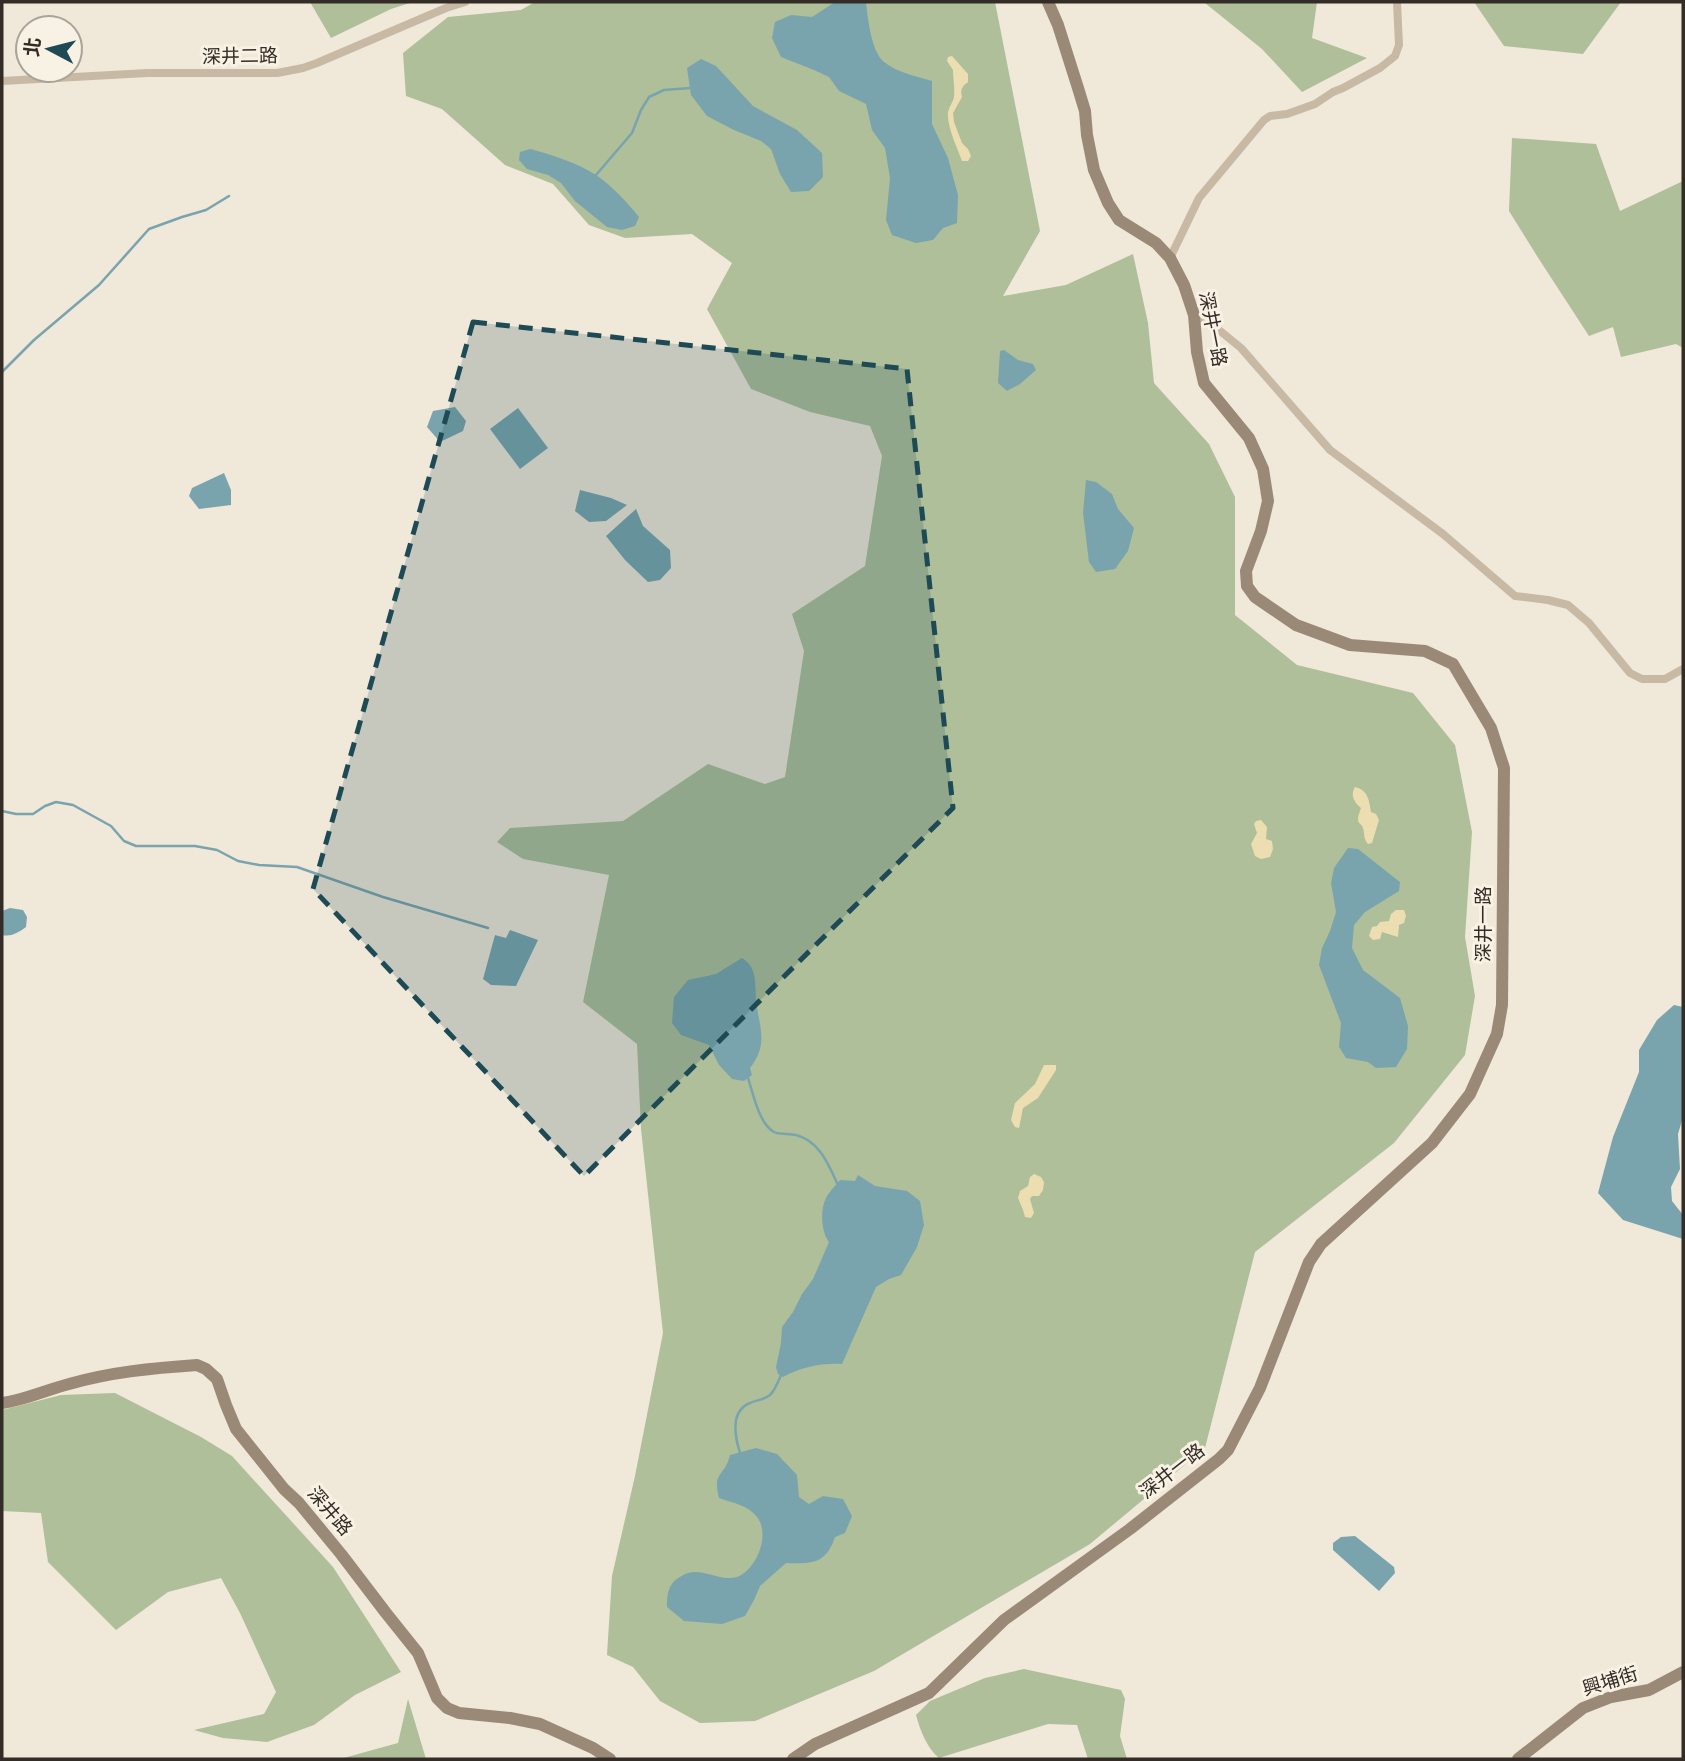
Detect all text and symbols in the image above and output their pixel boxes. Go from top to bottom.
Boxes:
north arrow [14,14,84,84]
text: 北 [20,36,45,58]
street label: 深井二路 [202,44,278,68]
street label: 深井一路 [1194,289,1232,369]
street label: 深井一路 [1472,886,1495,962]
street label: 深井一路 [1135,1439,1209,1503]
street label: 深井路 [303,1482,357,1540]
street label: 興埔街 [1579,1662,1641,1700]

